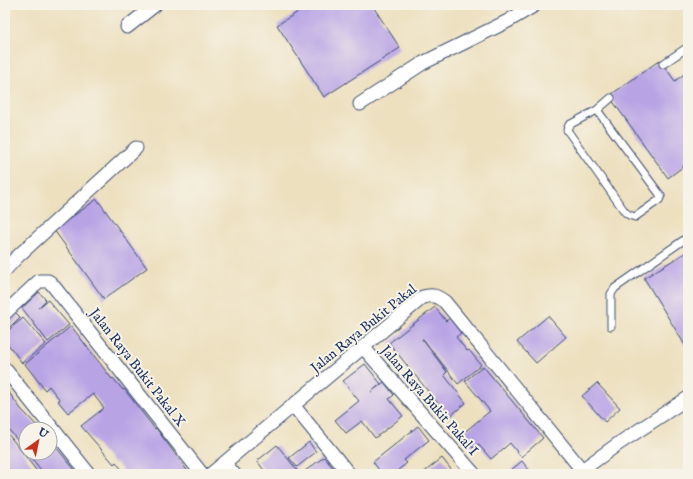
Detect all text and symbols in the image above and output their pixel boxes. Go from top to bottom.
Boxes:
street label: Jalan Raya Bukit Pakal [305,280,420,378]
street label: Jalan Raya Bukit Pakal X [84,303,190,431]
street label: Jalan Raya Bukit Pakal I [375,340,482,459]
north arrow [18,421,58,461]
text: U [34,424,51,442]

